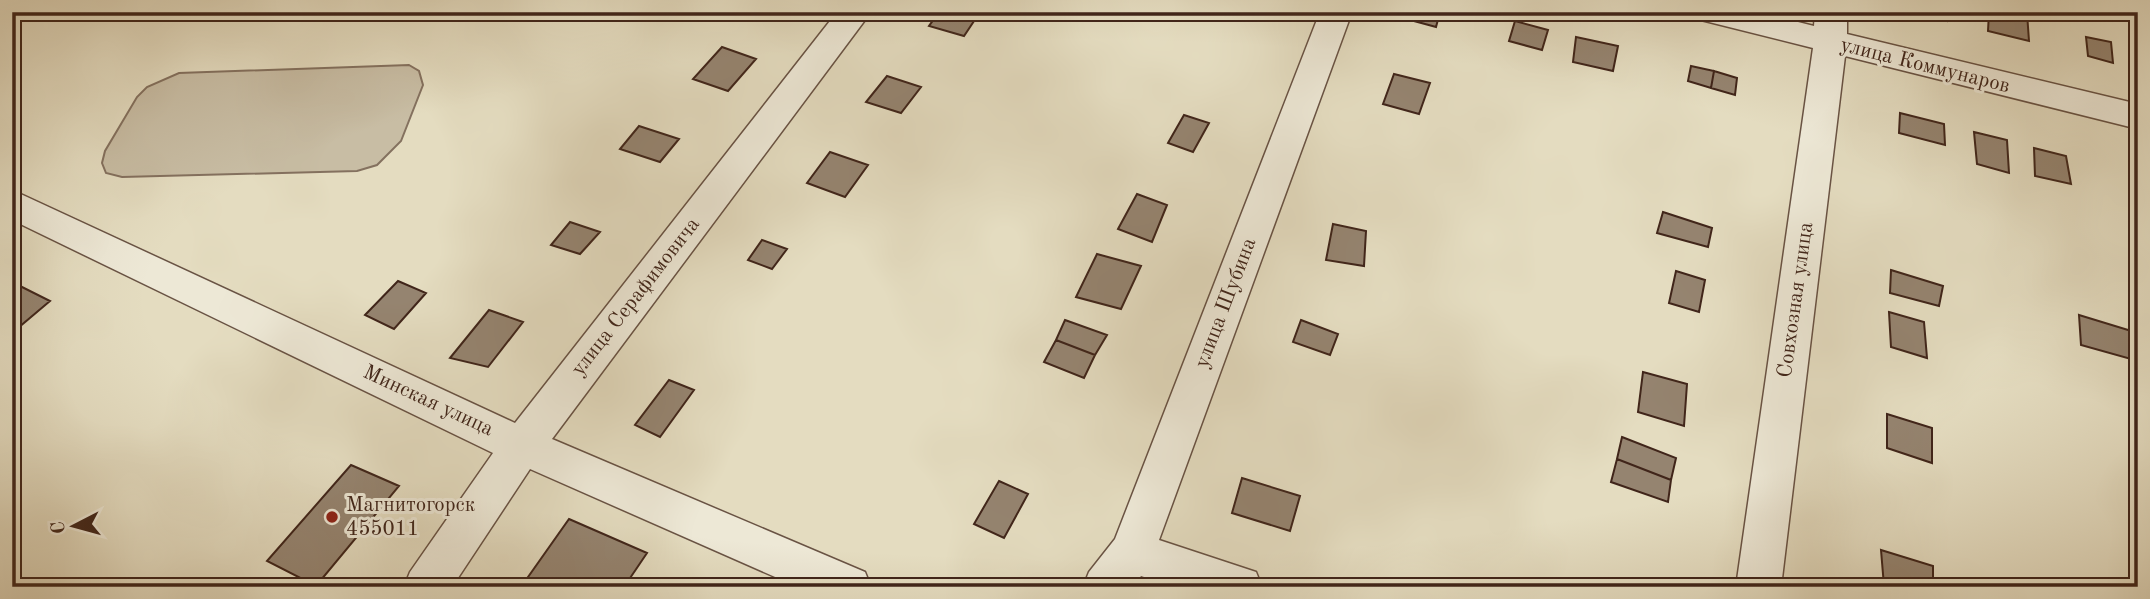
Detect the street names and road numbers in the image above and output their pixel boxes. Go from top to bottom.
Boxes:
street label: улица Коммунаров [1838,35,2012,97]
street label: улица Серафимовича [568,214,704,380]
street label: Совхозная улица [1775,221,1817,379]
street label: улица Шубина [1192,235,1260,371]
street label: Минская улица [360,362,496,440]

